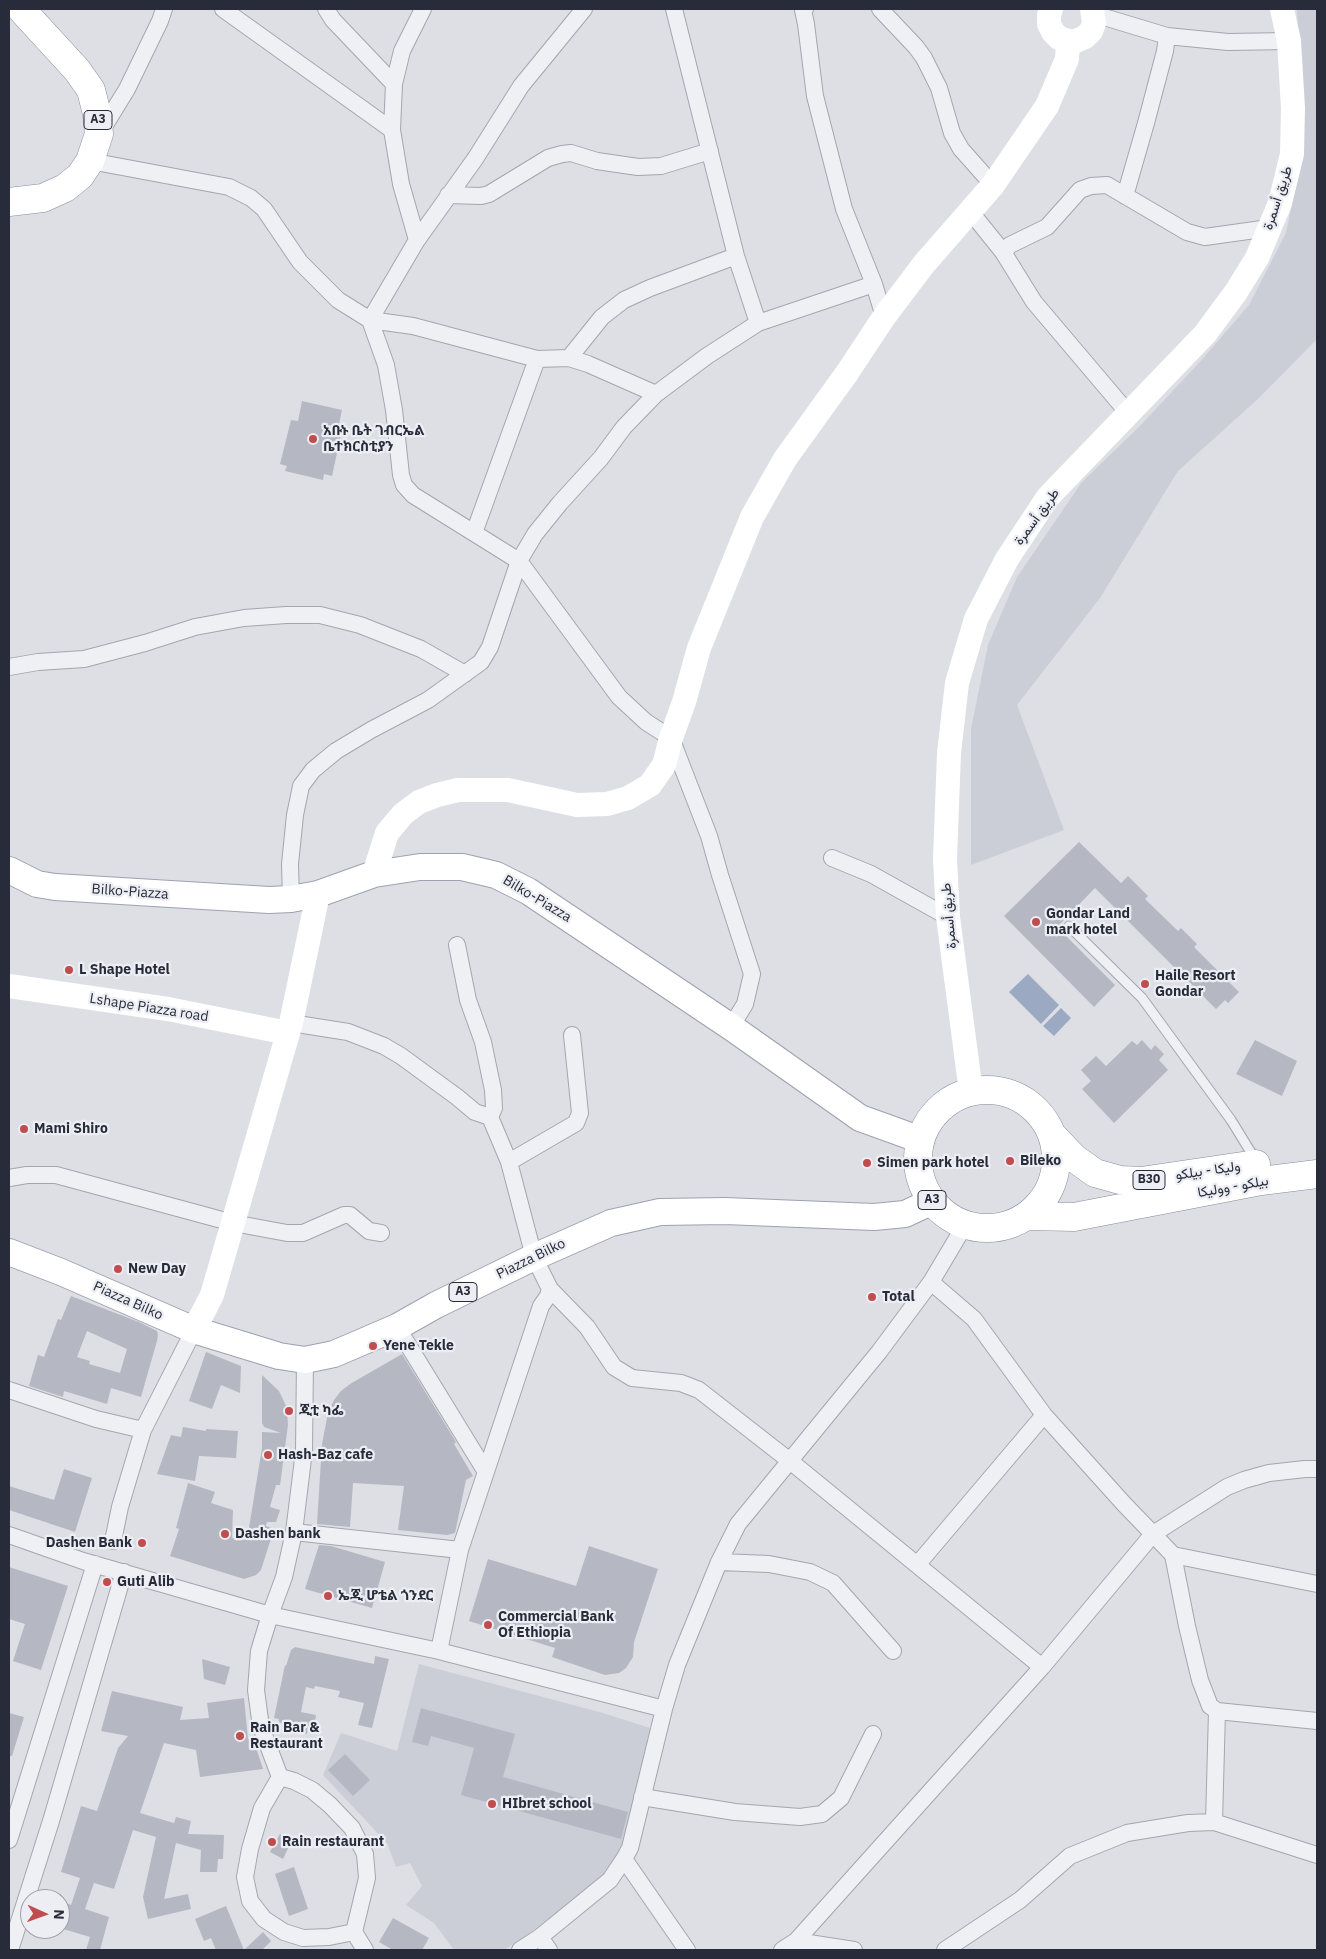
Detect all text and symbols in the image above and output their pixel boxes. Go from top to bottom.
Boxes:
road number: A3 [84,110,112,130]
street label: طريق أسمرة [1260,164,1296,232]
place label: አቡኑ ቤት ገብርኤል ቤተክርስቲያን [323,423,424,456]
marker: አቡኑ ቤት ገብርኤል ቤተክርስቲያን [307,433,319,445]
street label: طريق أسمرة [1011,485,1063,549]
street label: Bilko-Piazza [500,872,574,926]
street label: Bilko-Piazza [91,881,169,903]
street label: طريق أسمرة [938,882,960,950]
place label: Gondar Land mark hotel [1046,906,1130,939]
marker: Gondar Land mark hotel [1030,916,1042,928]
place label: L Shape Hotel [79,962,170,978]
marker: L Shape Hotel [63,964,75,976]
place label: Haile Resort Gondar [1155,968,1236,1000]
marker: Haile Resort Gondar [1139,978,1151,990]
street label: Lshape Piazza road [88,990,210,1026]
place label: Mami Shiro [34,1121,108,1137]
marker: Mami Shiro [18,1123,30,1135]
place label: Bileko [1020,1153,1061,1169]
place label: Simen park hotel [877,1155,989,1171]
marker: Bileko [1004,1155,1016,1167]
marker: Simen park hotel [861,1157,873,1169]
street label: وليكا - بيلكو [1174,1158,1242,1184]
road number: B30 [1133,1170,1165,1190]
street label: بيلكو - ووليكا [1196,1173,1270,1201]
road number: A3 [918,1190,946,1210]
street label: Piazza Bilko [494,1235,568,1283]
place label: New Day [128,1261,186,1277]
marker: New Day [112,1263,124,1275]
street label: Piazza Bilko [90,1278,166,1324]
road number: A3 [449,1282,477,1301]
place label: Total [882,1289,915,1305]
marker: Total [866,1291,878,1303]
place label: Yene Tekle [383,1338,454,1354]
marker: Yene Tekle [367,1340,379,1352]
place label: ጂቲ ካፌ [299,1403,344,1419]
marker: ጂቲ ካፌ [283,1405,295,1417]
place label: Hash-Baz cafe [278,1447,373,1463]
marker: Hash-Baz cafe [262,1449,274,1461]
place label: Dashen bank [235,1526,321,1542]
marker: Dashen bank [219,1528,231,1540]
place label: Dashen Bank [46,1535,132,1551]
marker: Dashen Bank [136,1537,148,1549]
place label: Guti Alib [117,1574,174,1590]
marker: Guti Alib [101,1576,113,1588]
place label: ኤጂ ሆቴል ጎንደር [338,1588,433,1604]
marker: ኤጂ ሆቴል ጎንደር [322,1590,334,1602]
place label: Commercial Bank Of Ethiopia [498,1609,614,1641]
marker: Commercial Bank Of Ethiopia [482,1619,494,1631]
place label: Rain Bar & Restaurant [250,1720,323,1752]
marker: Rain Bar & Restaurant [234,1730,246,1742]
place label: HIbret school [502,1796,591,1812]
marker: HIbret school [486,1798,498,1810]
place label: Rain restaurant [282,1834,384,1850]
marker: Rain restaurant [266,1836,278,1848]
north arrow [20,1889,70,1939]
text: N [50,1909,68,1920]

